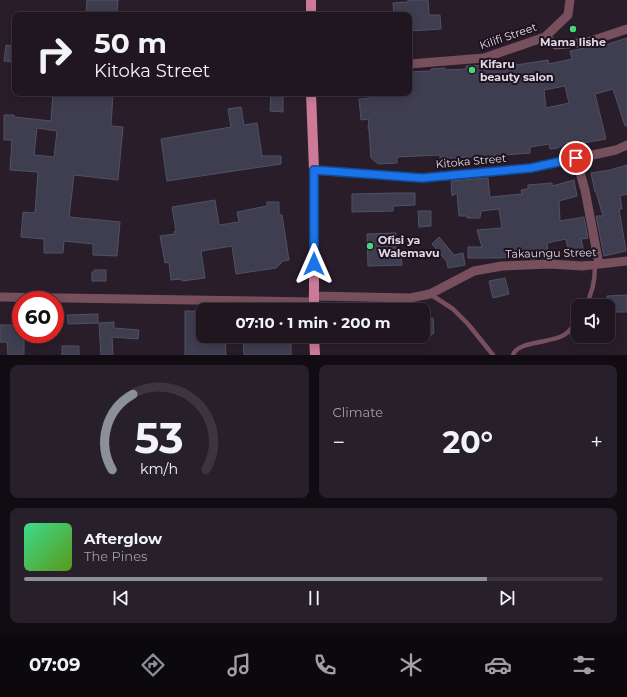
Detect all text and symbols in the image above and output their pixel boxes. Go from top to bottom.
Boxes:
street label: Kilifi Street [478,20,539,52]
marker: Mama lishe [568,24,578,34]
text: 50 m [94,26,167,60]
icon: right [28,28,80,80]
place label: Mama lishe [540,35,606,49]
place label: Kifaru beauty salon [480,57,554,84]
text: Kitoka Street [94,60,210,82]
marker: Kifaru beauty salon [467,65,477,75]
pin [559,141,593,175]
icon: arrive [565,147,587,169]
street label: Kitoka Street [435,151,507,171]
place label: Ofisi ya Walemavu [378,233,440,260]
marker: Ofisi ya Walemavu [365,241,375,251]
position arrow [293,243,335,285]
street label: Takaungu Street [505,245,597,261]
speed limit sign: 60 [12,291,64,343]
map controls [571,299,615,343]
button: sound [571,299,615,343]
text: 07:10 · 1 min · 200 m [235,313,391,332]
text: Climate [333,404,383,420]
text: 53 [135,412,184,462]
text: 20° [442,424,493,461]
text: − [333,429,345,456]
text: + [590,429,603,456]
text: km/h [140,459,178,477]
text: Afterglow [84,529,162,548]
text: The Pines [84,548,147,564]
icon: previous [110,587,132,609]
icon: pause [303,587,325,609]
icon: next [496,587,518,609]
icon: directions [139,651,167,679]
icon: music [225,651,253,679]
icon: phone [311,651,339,679]
icon: climate [397,651,425,679]
icon: car [484,651,512,679]
icon: filters [570,651,598,679]
text: 07:09 [29,654,80,676]

